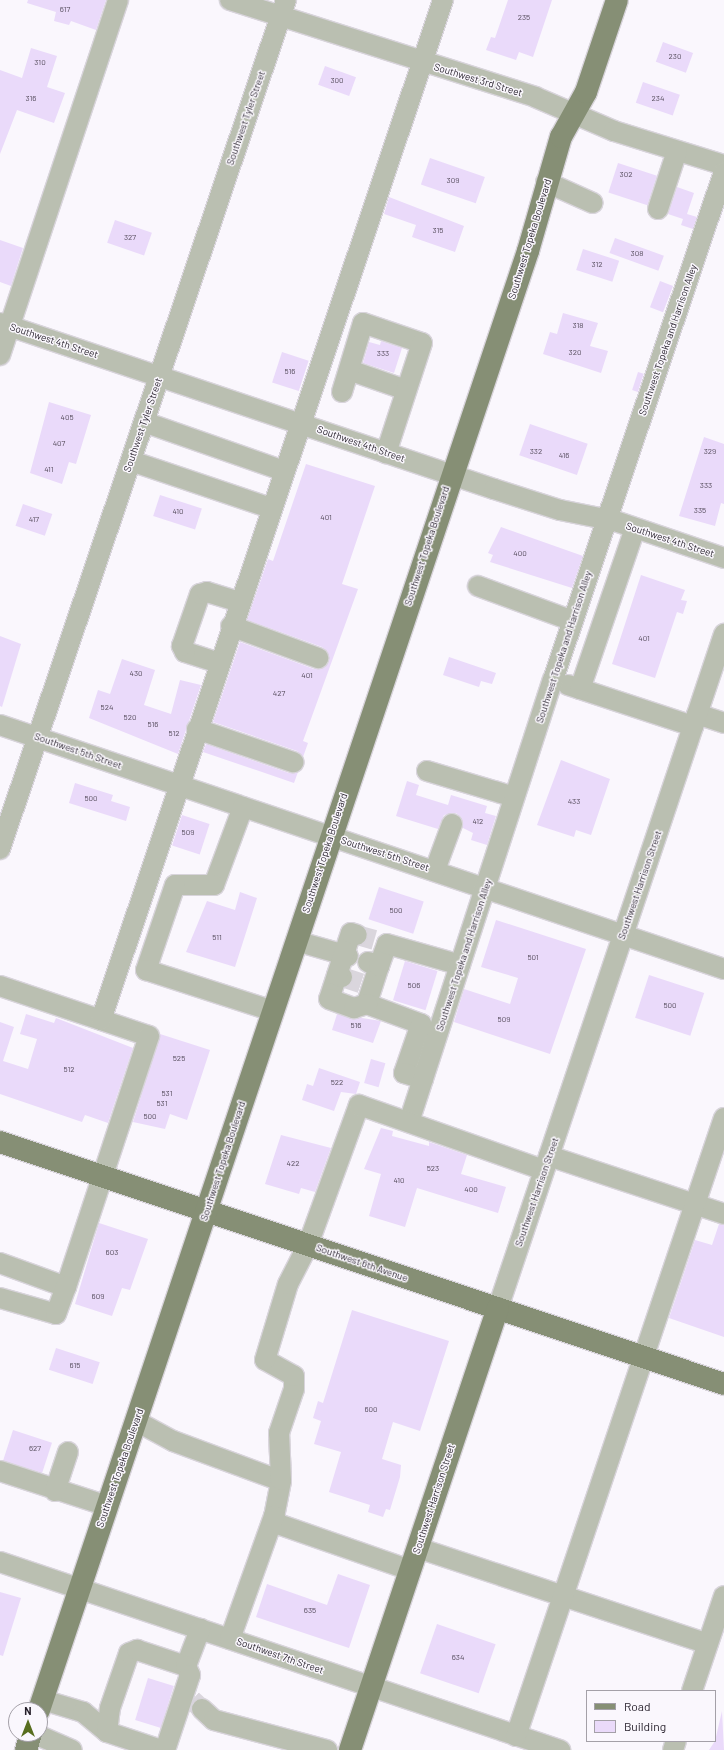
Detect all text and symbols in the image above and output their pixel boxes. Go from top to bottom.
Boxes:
house number: 617 [60,5,70,15]
house number: 235 [518,13,530,23]
house number: 230 [669,52,681,62]
house number: 310 [34,58,46,68]
street label: Southwest 3rd Street [432,61,524,99]
street label: Southwest Tyler Street [224,69,268,167]
house number: 300 [330,76,344,86]
house number: 316 [26,94,36,104]
house number: 234 [652,94,664,104]
house number: 302 [620,170,632,180]
house number: 309 [447,176,459,186]
street label: Southwest Topeka Boulevard [506,178,554,300]
house number: 315 [433,226,443,236]
house number: 327 [124,233,136,243]
house number: 308 [631,249,643,259]
house number: 312 [591,260,603,270]
street label: Southwest Topeka and Harrison Alley [636,263,700,417]
street label: Southwest 4th Street [8,321,100,361]
house number: 318 [572,321,584,331]
house number: 320 [569,348,581,358]
house number: 333 [377,349,389,359]
house number: 516 [285,367,295,377]
street label: Southwest Tyler Street [121,376,165,474]
house number: 405 [60,413,74,423]
street label: Southwest 4th Street [315,423,407,465]
house number: 407 [53,439,65,449]
house number: 332 [530,447,542,457]
house number: 329 [704,447,716,457]
house number: 416 [559,451,569,461]
house number: 411 [44,465,54,475]
house number: 333 [700,481,712,491]
street label: Southwest Topeka Boulevard [402,485,452,607]
house number: 335 [694,506,706,516]
house number: 410 [173,507,183,517]
house number: 401 [320,513,332,523]
house number: 417 [29,515,39,525]
street label: Southwest 4th Street [624,520,716,560]
house number: 400 [513,549,527,559]
street label: Southwest Topeka and Harrison Alley [534,570,594,724]
house number: 401 [638,634,650,644]
house number: 430 [129,669,143,679]
house number: 401 [301,671,313,681]
house number: 427 [273,689,285,699]
house number: 524 [101,703,113,713]
house number: 520 [124,713,136,723]
house number: 516 [148,720,158,730]
house number: 512 [169,729,179,739]
street label: Southwest 5th Street [33,730,123,772]
street label: Southwest Topeka Boulevard [300,792,350,914]
house number: 500 [84,794,98,804]
house number: 433 [568,797,580,807]
house number: 412 [473,817,483,827]
house number: 509 [182,828,194,838]
street label: Southwest Harrison Street [616,829,664,941]
street label: Southwest 5th Street [340,834,430,874]
street label: Southwest Topeka and Harrison Alley [434,878,494,1032]
house number: 500 [389,906,403,916]
house number: 511 [212,933,222,943]
house number: 501 [527,953,539,963]
house number: 506 [408,981,420,991]
house number: 500 [663,1001,677,1011]
house number: 509 [498,1015,510,1025]
house number: 516 [351,1021,361,1031]
house number: 525 [173,1054,185,1064]
house number: 512 [64,1065,74,1075]
house number: 522 [331,1078,343,1088]
house number: 531 [162,1089,172,1099]
house number: 531 [157,1099,167,1109]
street label: Southwest Topeka Boulevard [198,1100,248,1222]
house number: 500 [143,1112,157,1122]
street label: Southwest Harrison Street [513,1136,561,1248]
house number: 422 [287,1159,299,1169]
house number: 523 [427,1164,439,1174]
house number: 410 [394,1176,404,1186]
house number: 400 [464,1185,478,1195]
street label: Southwest 6th Avenue [315,1242,409,1284]
house number: 603 [106,1248,118,1258]
house number: 609 [92,1292,104,1302]
house number: 615 [70,1361,80,1371]
house number: 600 [364,1405,378,1415]
street label: Southwest Topeka Boulevard [94,1407,146,1529]
street label: Southwest Harrison Street [411,1443,457,1555]
house number: 627 [29,1444,41,1454]
house number: 635 [304,1606,316,1616]
street label: Southwest 7th Street [235,1635,325,1677]
house number: 634 [452,1653,464,1663]
legend [586,1690,716,1742]
text: Road [624,1699,651,1713]
north arrow [8,1702,48,1742]
text: N [24,1704,32,1717]
text: Building [624,1719,666,1733]

